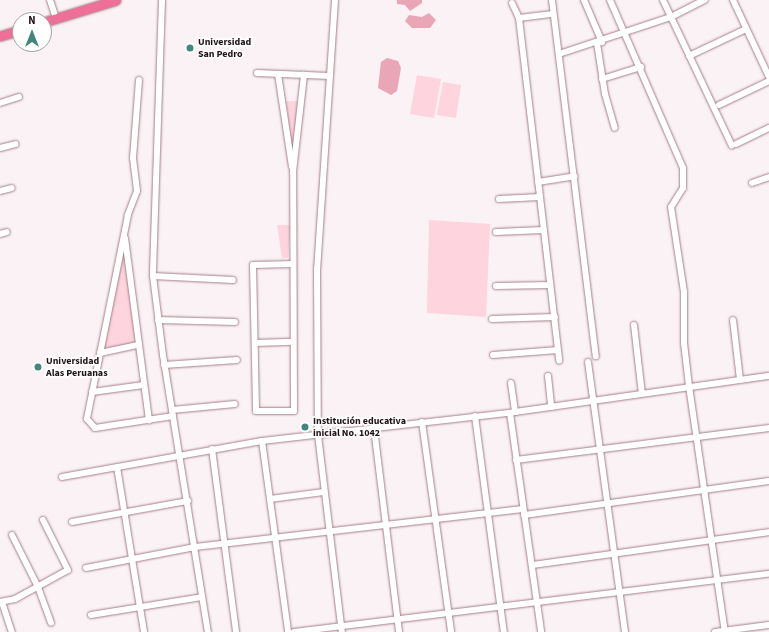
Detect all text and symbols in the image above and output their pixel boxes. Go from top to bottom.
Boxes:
north arrow [12,12,52,52]
text: N [28,13,36,28]
place label: Universidad San Pedro [198,36,251,60]
marker: Universidad San Pedro [185,43,195,53]
place label: Universidad Alas Peruanas [46,355,108,378]
marker: Universidad Alas Peruanas [33,362,43,372]
place label: Institución educativa inicial No. 1042 [313,415,406,438]
marker: Institución educativa inicial No. 1042 [300,422,310,432]

